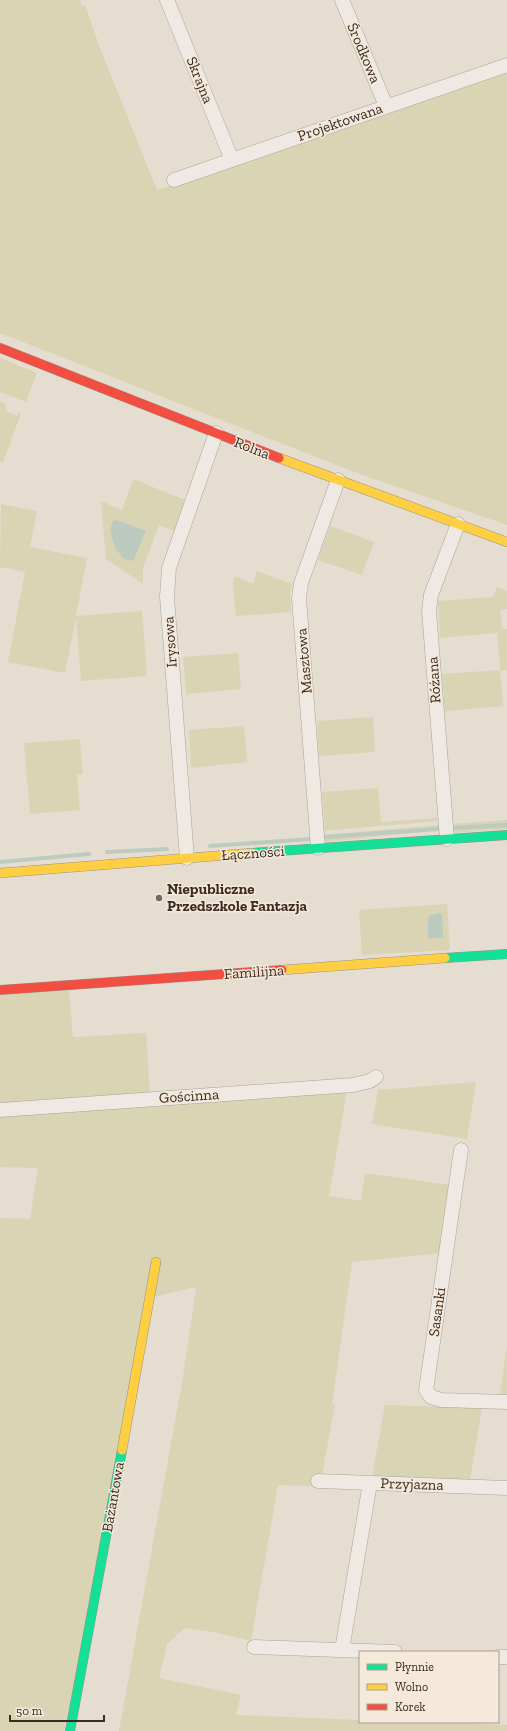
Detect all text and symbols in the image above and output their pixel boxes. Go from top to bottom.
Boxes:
street label: Środkowa [343,20,385,86]
street label: Skrajna [182,54,218,106]
street label: Projektowana [295,99,385,145]
street label: Rolna [232,433,272,463]
street label: Irysowa [159,616,181,668]
street label: Masztowa [292,627,316,695]
street label: Różana [423,656,445,704]
street label: Łączności [221,842,285,864]
place label: Niepubliczne Przedszkole Fantazja [167,880,307,915]
marker: Niepubliczne Przedszkole Fantazja [154,893,164,903]
street label: Familijna [223,961,285,983]
street label: Gościnna [158,1085,220,1107]
street label: Sasanki [425,1286,449,1338]
street label: Bażantowa [98,1460,128,1534]
street label: Przyjazna [380,1474,444,1494]
legend [359,1651,499,1723]
text: Płynnie [395,1660,434,1674]
text: Wolno [395,1680,428,1694]
scale bar [10,1697,104,1723]
text: Korek [395,1700,426,1714]
text: 50 m [16,1704,43,1718]

